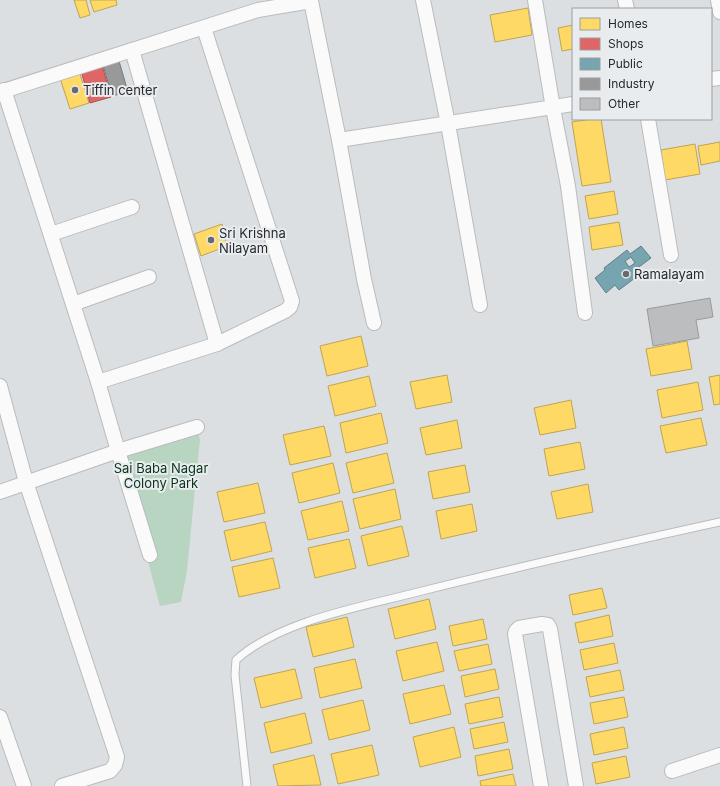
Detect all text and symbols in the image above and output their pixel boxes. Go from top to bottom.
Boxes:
legend [572,8,712,120]
text: Homes [608,16,648,31]
text: Shops [608,36,644,51]
text: Public [608,56,643,71]
text: Industry [608,76,655,91]
place label: Tiffin center [83,82,158,98]
marker: Tiffin center [70,85,80,95]
text: Other [608,96,640,111]
place label: Sri Krishna Nilayam [219,225,286,256]
marker: Sri Krishna Nilayam [206,235,216,245]
place label: Ramalayam [634,266,704,282]
marker: Ramalayam [621,269,631,279]
park label: Sai Baba Nagar Colony Park [114,460,208,491]

